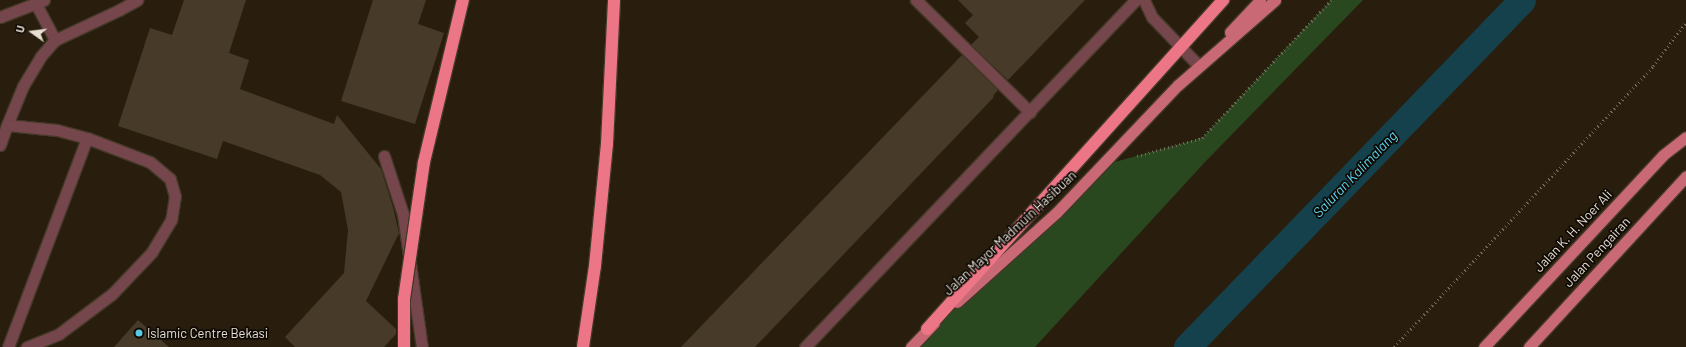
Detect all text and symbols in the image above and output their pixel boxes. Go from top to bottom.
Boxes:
north arrow [12,12,52,52]
text: U [13,24,27,34]
water label: Saluran Kalimalang [1309,127,1401,221]
street label: Jalan Mayor Madmuin Hasibuan [940,167,1080,299]
street label: Jalan K. H. Noer Ali [1531,187,1615,275]
street label: Jalan Pengairan [1561,214,1633,290]
place label: Islamic Centre Bekasi [147,325,268,341]
marker: Islamic Centre Bekasi [134,328,144,338]

